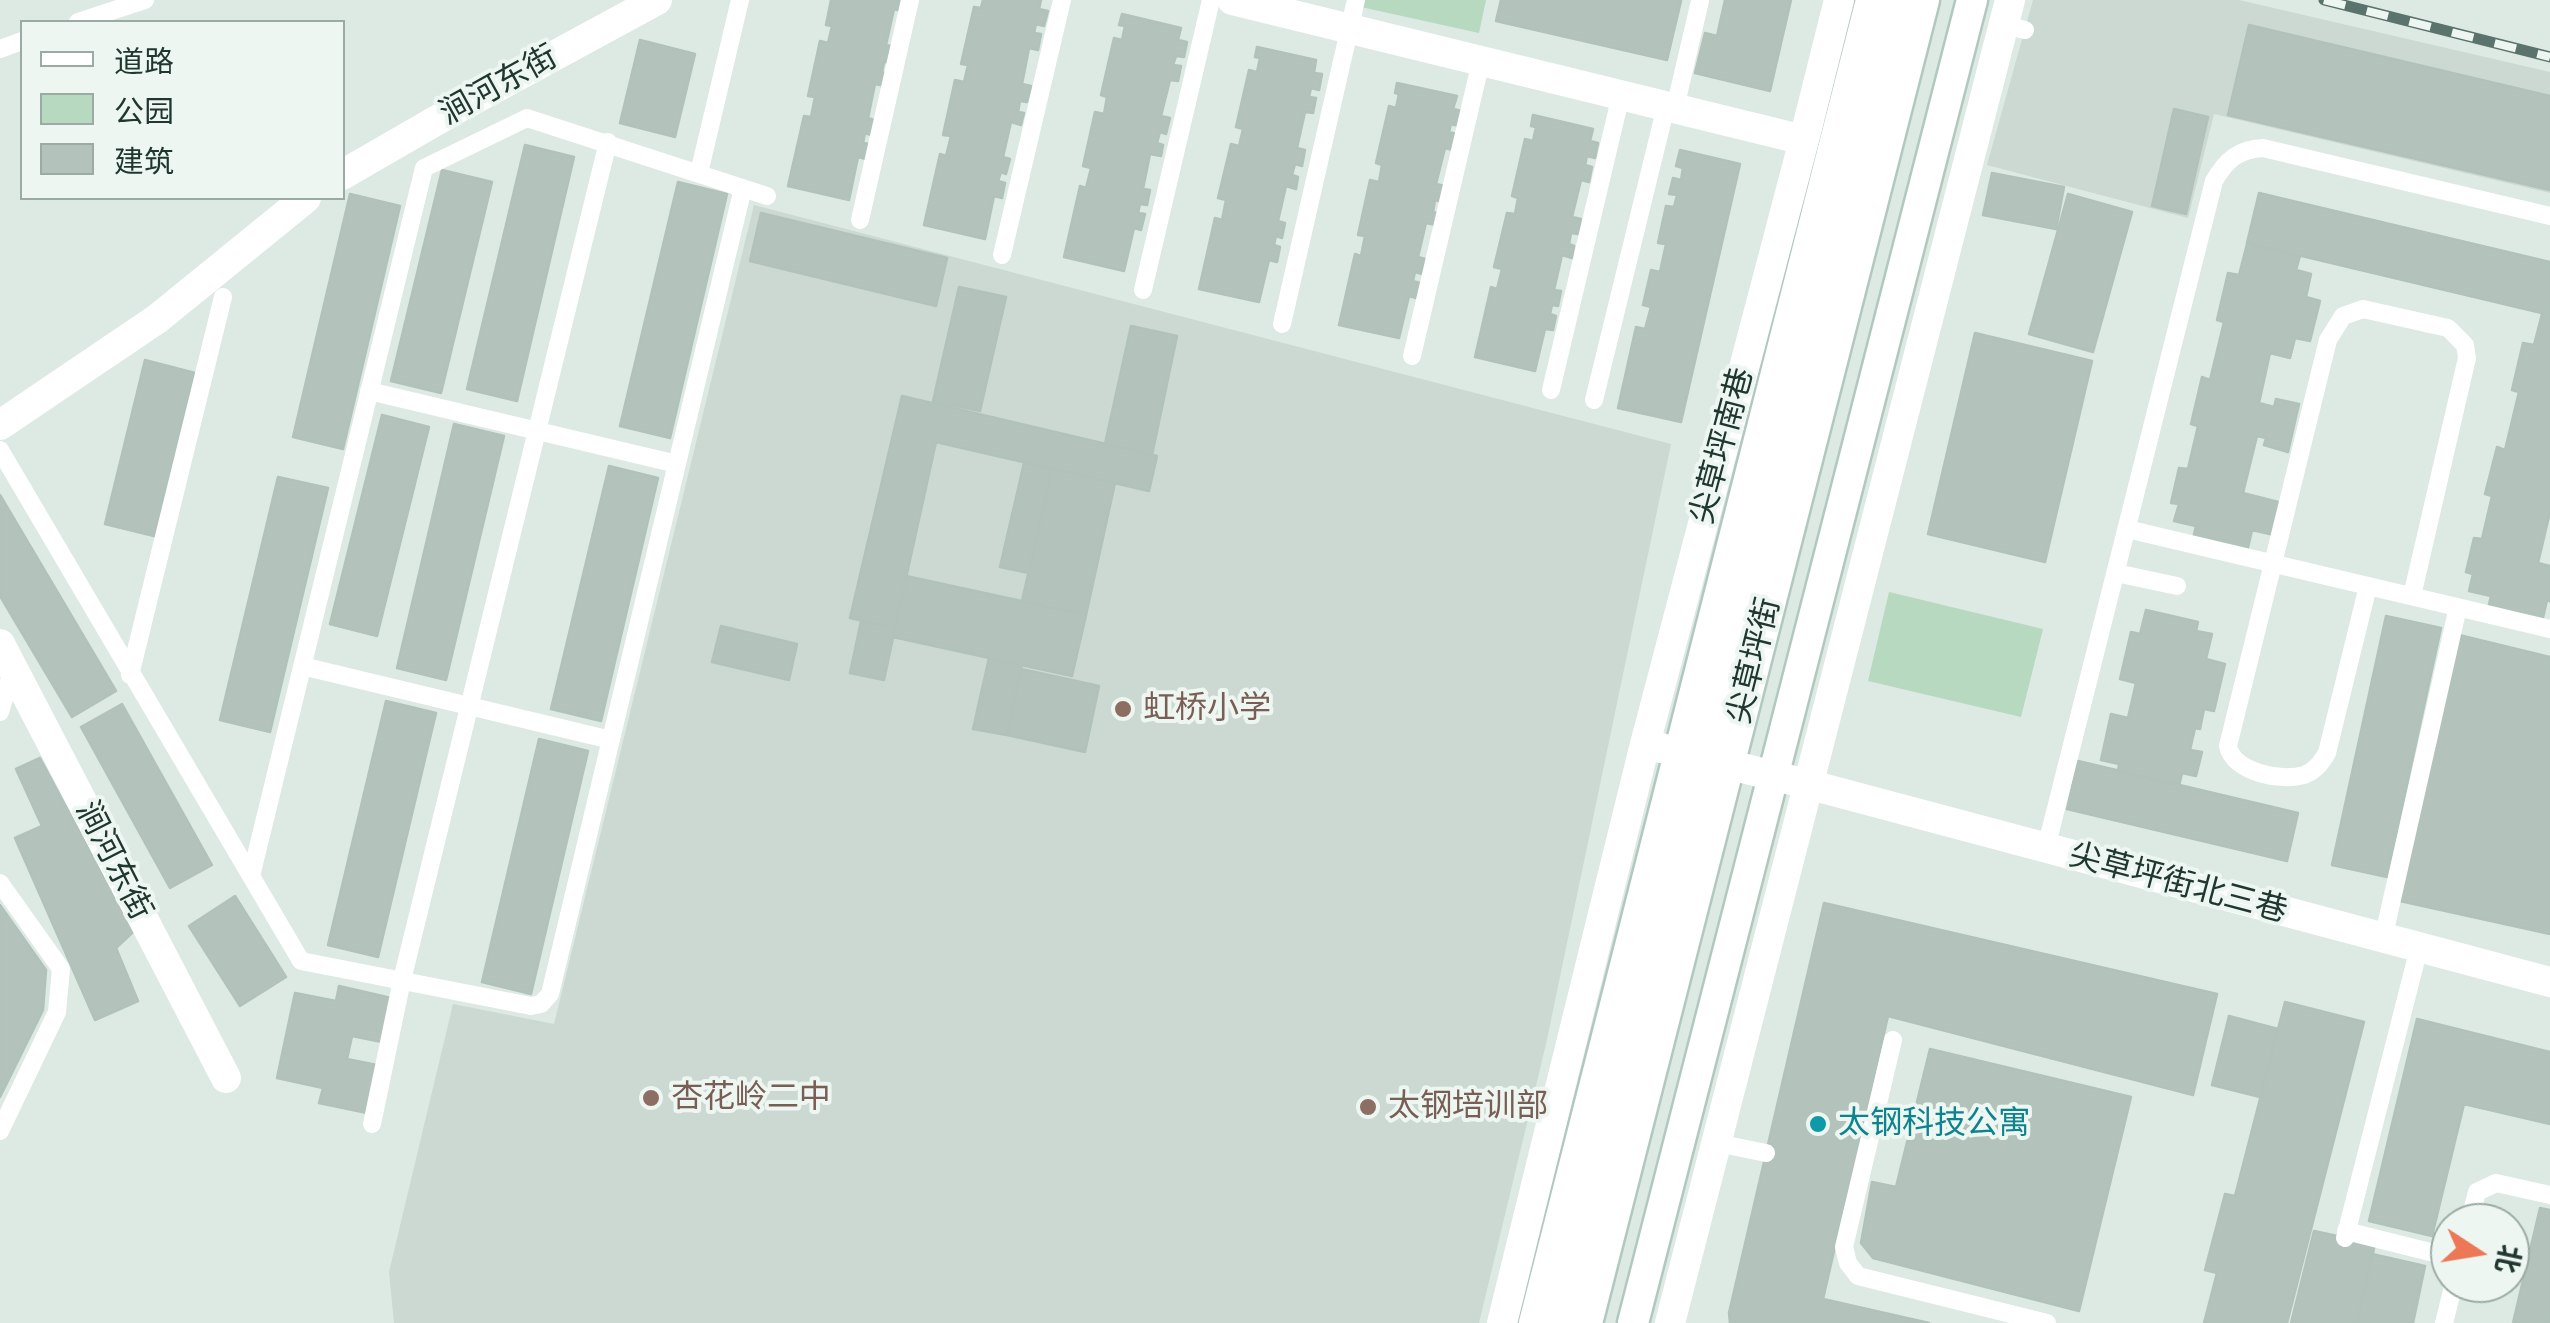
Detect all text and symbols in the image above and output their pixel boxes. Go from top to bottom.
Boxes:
legend [20,20,345,200]
street label: 涧河东街 [434,38,564,134]
text: 道路 [114,45,174,78]
text: 公园 [114,95,174,128]
text: 建筑 [114,145,174,178]
street label: 尖草坪南巷 [1684,364,1762,528]
street label: 尖草坪街 [1721,594,1789,728]
place label: 虹桥小学 [1143,690,1271,728]
marker: 虹桥小学 [1112,698,1134,720]
street label: 涧河东街 [67,795,159,927]
street label: 尖草坪街北三巷 [2065,836,2291,932]
place label: 杏花岭二中 [671,1079,831,1117]
marker: 杏花岭二中 [640,1087,662,1109]
place label: 太钢培训部 [1388,1088,1548,1126]
marker: 太钢培训部 [1357,1096,1379,1118]
place label: 太钢科技公寓 [1838,1105,2030,1143]
marker: 太钢科技公寓 [1807,1113,1829,1135]
north arrow [2430,1203,2530,1303]
text: 北 [2490,1242,2526,1276]

